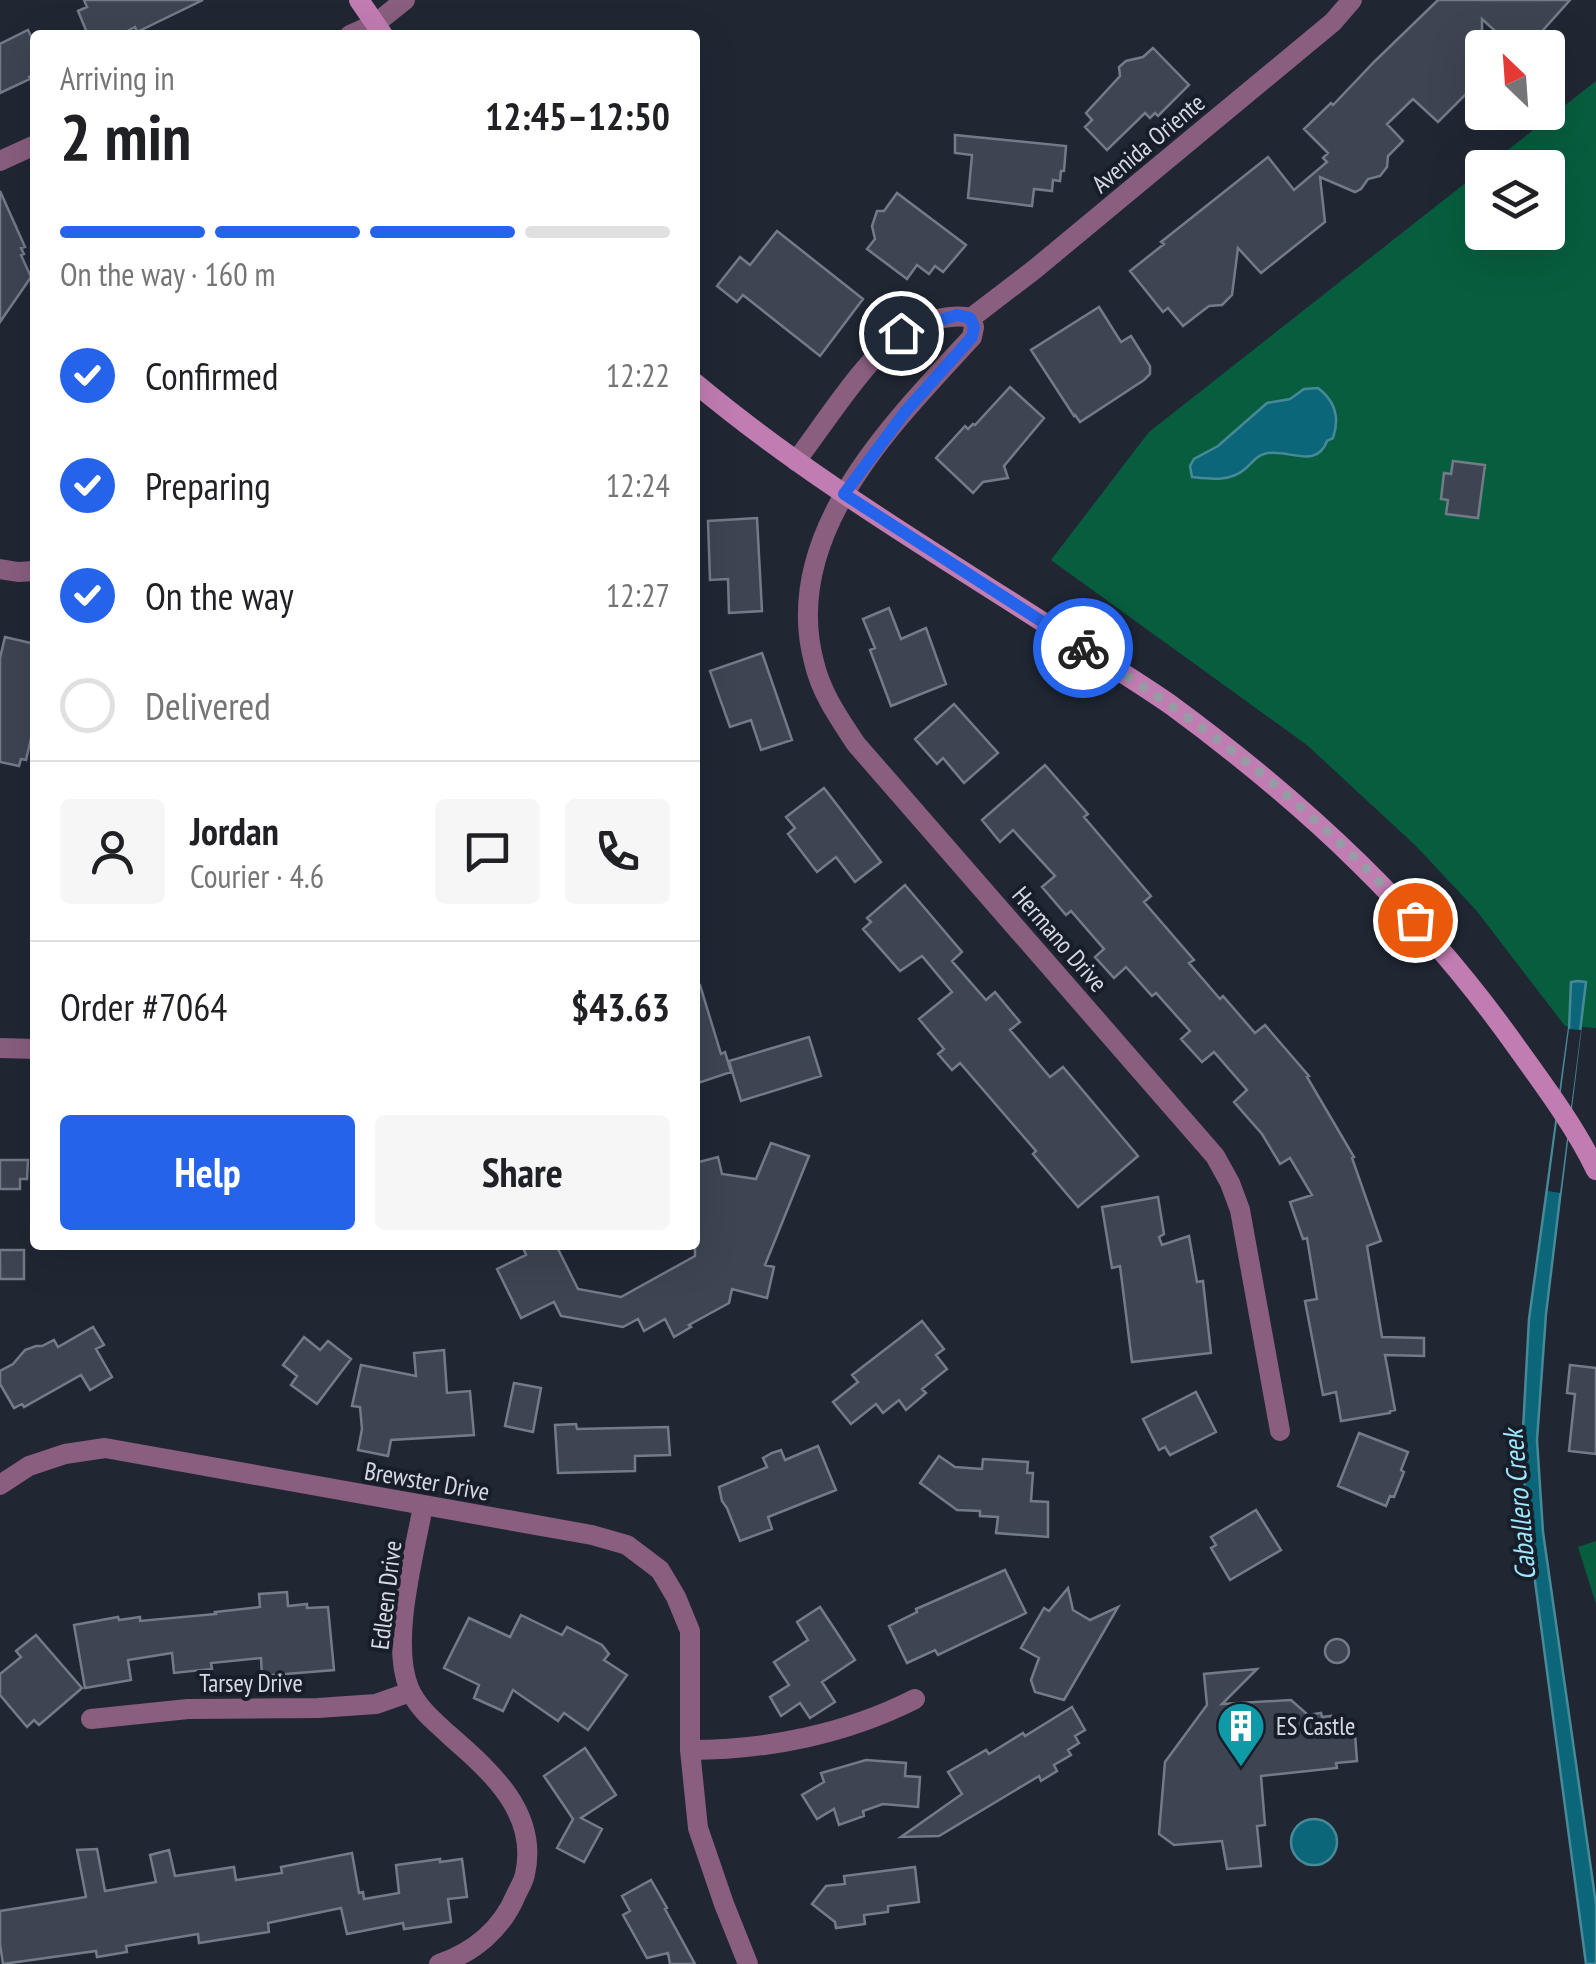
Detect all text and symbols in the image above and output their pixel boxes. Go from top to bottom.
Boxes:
north arrow [1465,30,1565,130]
map controls [1465,30,1565,250]
text: Arriving in [60,57,175,99]
street label: Avenida Oriente [1085,86,1211,200]
text: 12:45–12:50 [485,91,670,140]
text: 2 min [60,94,191,178]
button: layers [1465,150,1565,250]
text: On the way · 160 m [60,253,275,295]
pin [859,291,944,376]
icon: home [874,306,929,361]
icon: check [60,348,115,403]
text: Confirmed [145,351,278,400]
text: 12:22 [606,354,670,396]
icon: check [60,458,115,513]
text: Preparing [145,461,271,510]
text: 12:24 [606,464,670,506]
icon: check [60,568,115,623]
text: On the way [145,571,293,620]
text: 12:27 [606,574,670,616]
courier [1033,598,1133,698]
icon: bike [1056,621,1111,676]
text: Delivered [145,681,271,730]
button: person [60,799,165,904]
button: chat [435,799,540,904]
button: phone [565,799,670,904]
text: Jordan [190,806,279,855]
text: Courier · 4.6 [190,855,324,897]
pin [1373,878,1458,963]
street label: Hermano Drive [1005,880,1115,998]
icon: bag [1388,893,1443,948]
text: Order #7064 [60,982,227,1031]
text: $43.63 [571,982,670,1031]
button: Help [60,1115,355,1230]
button: Share [375,1115,670,1230]
water label: Caballero Creek [1493,1425,1544,1582]
street label: Brewster Drive [362,1454,492,1508]
street label: Edleen Drive [363,1539,409,1651]
street label: Tarsey Drive [199,1667,303,1699]
building icon: ES Castle [1215,1700,1267,1768]
place label: ES Castle [1276,1710,1355,1742]

